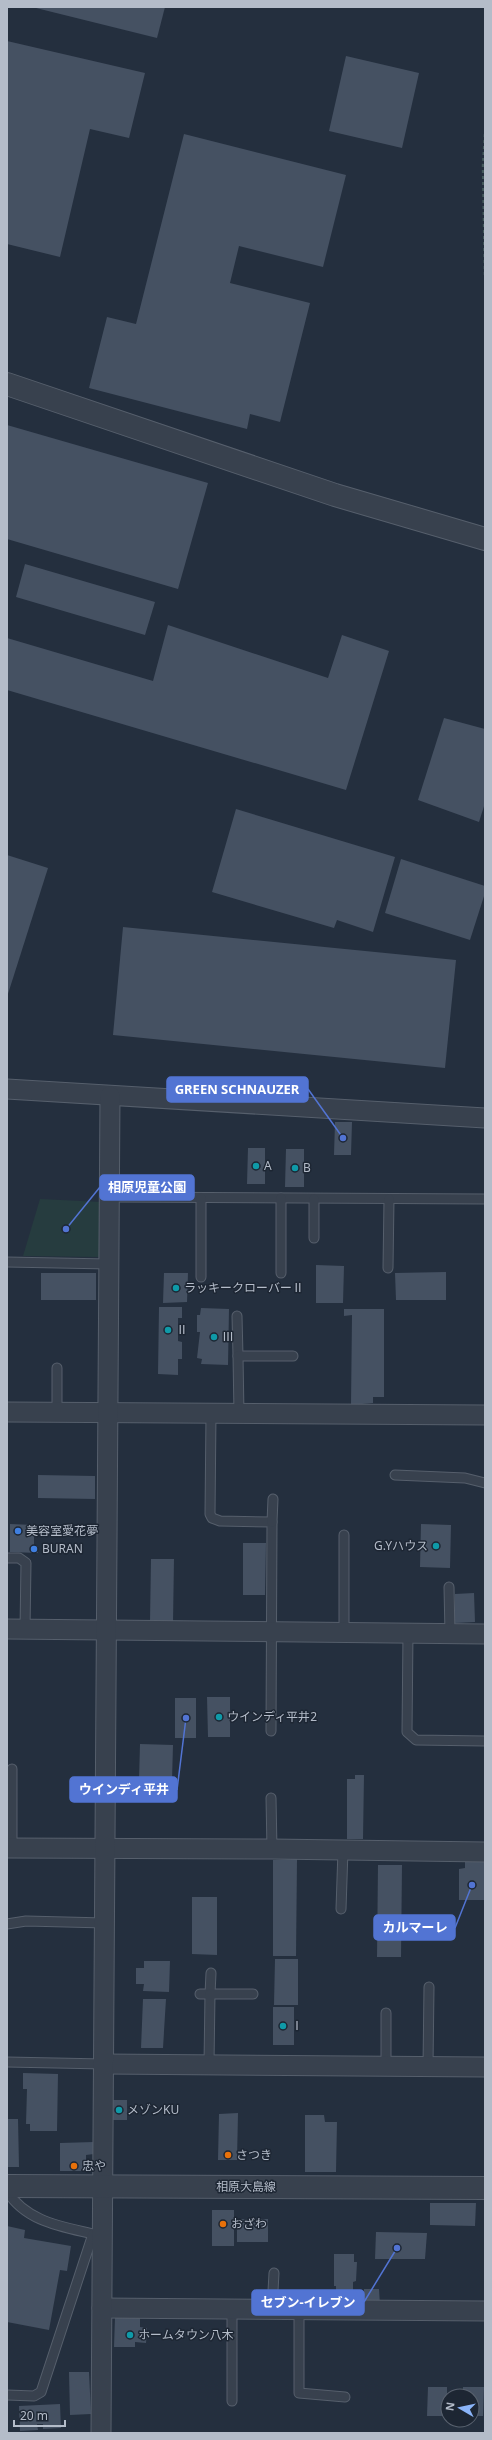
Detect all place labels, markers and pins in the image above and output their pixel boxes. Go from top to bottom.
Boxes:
callout: GREEN SCHNAUZER [167,1077,308,1102]
place label: A [264,1157,272,1174]
place label: B [303,1159,311,1176]
marker: A [251,1161,261,1171]
marker: B [290,1163,300,1173]
callout: 相原児童公園 [100,1175,194,1200]
place label: ラッキークローバーⅡ [184,1279,304,1296]
marker: ラッキークローバーⅡ [171,1283,181,1293]
place label: Ⅱ [176,1321,188,1338]
marker: Ⅱ [163,1325,173,1335]
place label: Ⅲ [222,1328,234,1345]
marker: Ⅲ [209,1332,219,1342]
place label: 美容室愛花夢 [26,1522,98,1539]
marker: 美容室愛花夢 [13,1526,23,1536]
place label: G.Yハウス [374,1537,428,1554]
place label: BURAN [42,1540,83,1557]
marker: G.Yハウス [431,1541,441,1551]
marker: BURAN [29,1544,39,1554]
place label: ウインディ平井2 [227,1708,317,1725]
marker: ウインディ平井2 [214,1712,224,1722]
callout: ウインディ平井 [70,1777,177,1802]
callout: カルマーレ [374,1915,455,1940]
place label: Ⅰ [291,2017,303,2034]
marker: Ⅰ [278,2021,288,2031]
place label: メゾンKU [127,2101,179,2118]
marker: メゾンKU [114,2105,124,2115]
place label: さつき [236,2146,272,2163]
marker: さつき [223,2150,233,2160]
place label: 忠や [82,2157,106,2174]
marker: 忠や [69,2161,79,2171]
place label: おざわ [231,2215,267,2232]
marker: おざわ [218,2219,228,2229]
callout: セブン-イレブン [252,2290,364,2315]
place label: ホームタウン八木 [138,2326,234,2343]
marker: ホームタウン八木 [125,2330,135,2340]

